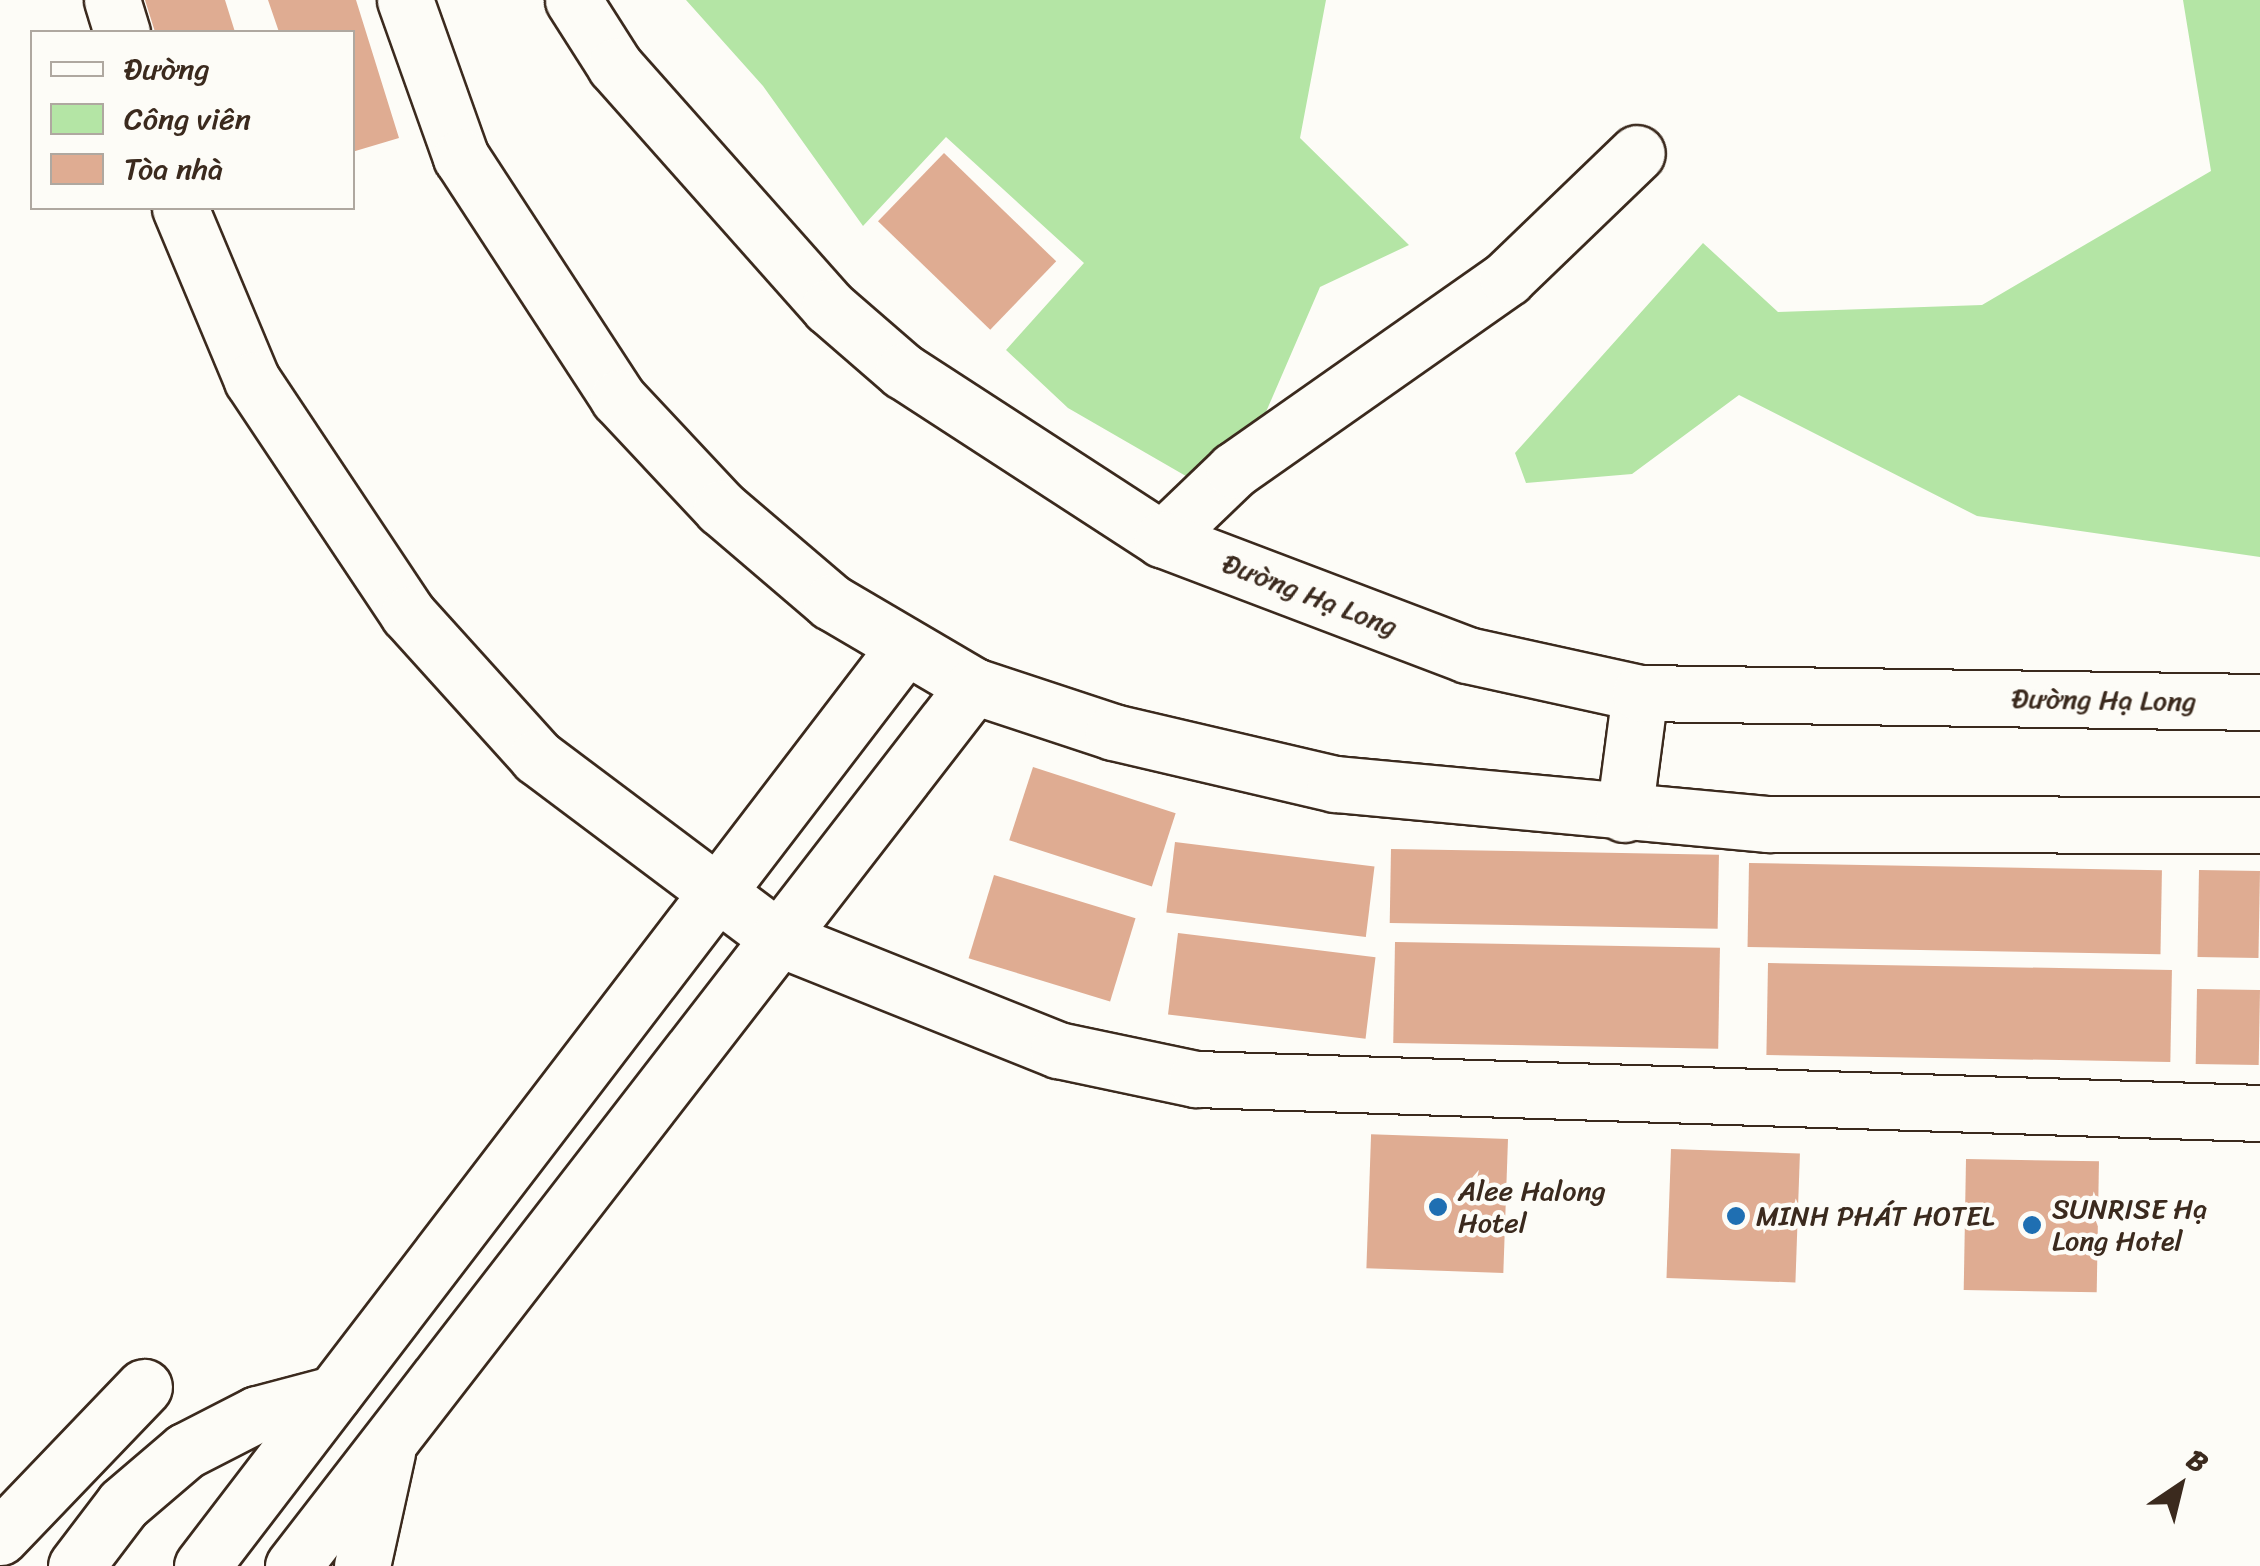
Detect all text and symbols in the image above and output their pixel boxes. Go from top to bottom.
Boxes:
legend [30,30,355,210]
text: Đường [124,42,210,96]
text: Công viên [124,92,251,146]
text: Tòa nhà [124,142,223,196]
street label: Đường Hạ Long [1218,546,1402,644]
street label: Đường Hạ Long [2011,682,2197,718]
place label: Alee Halong Hotel [1458,1174,1606,1240]
place label: SUNRISE Hạ Long Hotel [2052,1192,2207,1258]
marker: Alee Halong Hotel [1427,1196,1449,1218]
place label: MINH PHÁT HOTEL [1756,1199,1994,1233]
marker: MINH PHÁT HOTEL [1725,1205,1747,1227]
marker: SUNRISE Hạ Long Hotel [2021,1214,2043,1236]
north arrow [2130,1436,2230,1536]
text: B [2176,1436,2219,1486]

